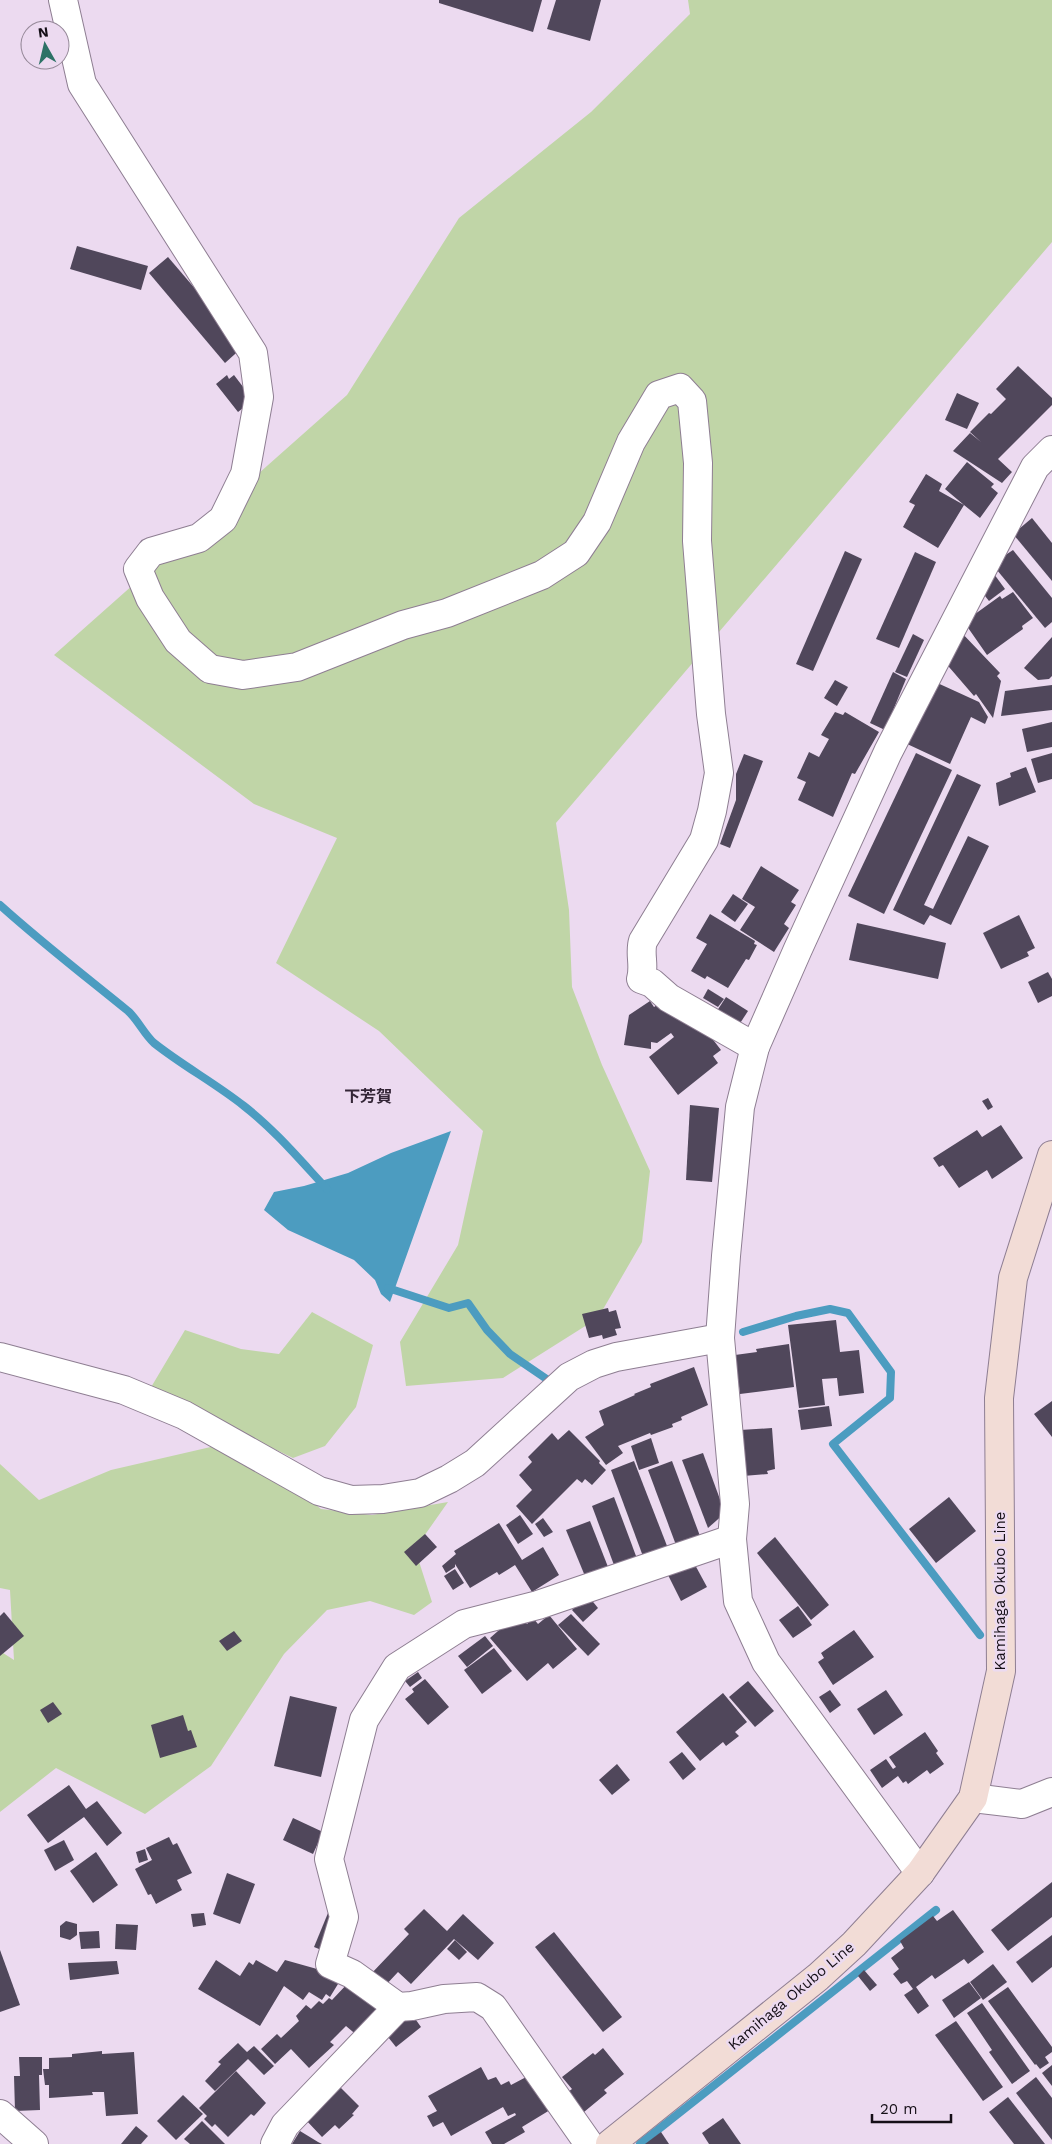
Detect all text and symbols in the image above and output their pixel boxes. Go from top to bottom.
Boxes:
north arrow [20,20,70,70]
text: N [37,23,49,41]
district label: 下芳賀 [344,1087,392,1106]
street label: Kamihaga Okubo Line [991,1512,1009,1670]
street label: Kamihaga Okubo Line [724,1938,858,2054]
scale bar [872,2092,951,2124]
text: 20 m [880,2100,918,2118]

